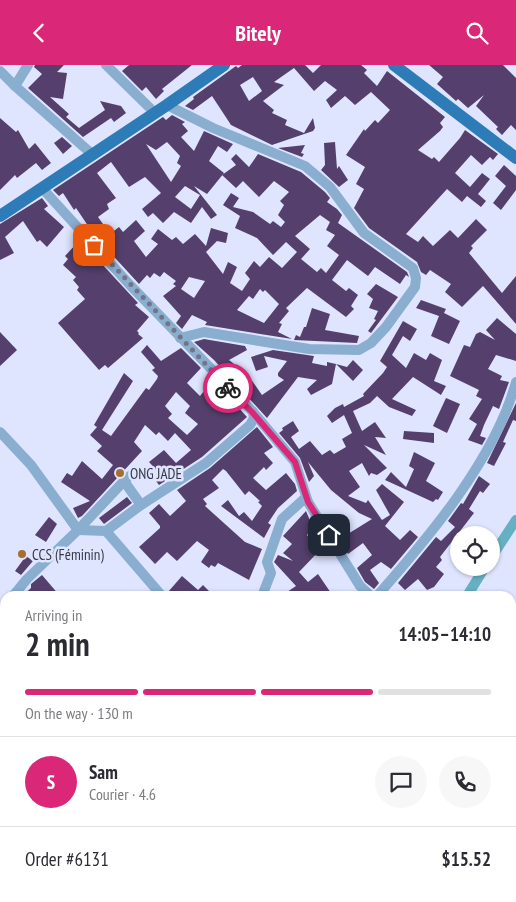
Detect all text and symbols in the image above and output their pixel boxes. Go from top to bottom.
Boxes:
icon: back [25,19,53,47]
text: Bitely [235,19,281,47]
icon: search [463,19,491,47]
pin [73,224,115,266]
icon: bag [80,231,108,259]
courier [203,363,253,413]
icon: bike [214,374,242,402]
place label: ONG JADE [130,464,182,483]
marker: ONG JADE [114,467,126,479]
pin [308,514,350,556]
icon: home [315,521,343,549]
map controls [450,526,500,576]
button: locate [450,526,500,576]
place label: CCS (Féminin) [32,545,104,564]
marker: CCS (Féminin) [16,548,28,560]
text: Arriving in [25,605,82,625]
text: 14:05–14:10 [398,622,491,646]
text: 2 min [25,623,90,665]
text: On the way · 130 m [25,703,133,723]
button: chat [375,756,427,808]
button: phone [439,756,491,808]
text: Sam [89,760,118,784]
text: S [47,770,55,794]
text: Courier · 4.6 [89,784,156,804]
text: Order #6131 [25,847,109,871]
text: $15.52 [442,847,491,871]

